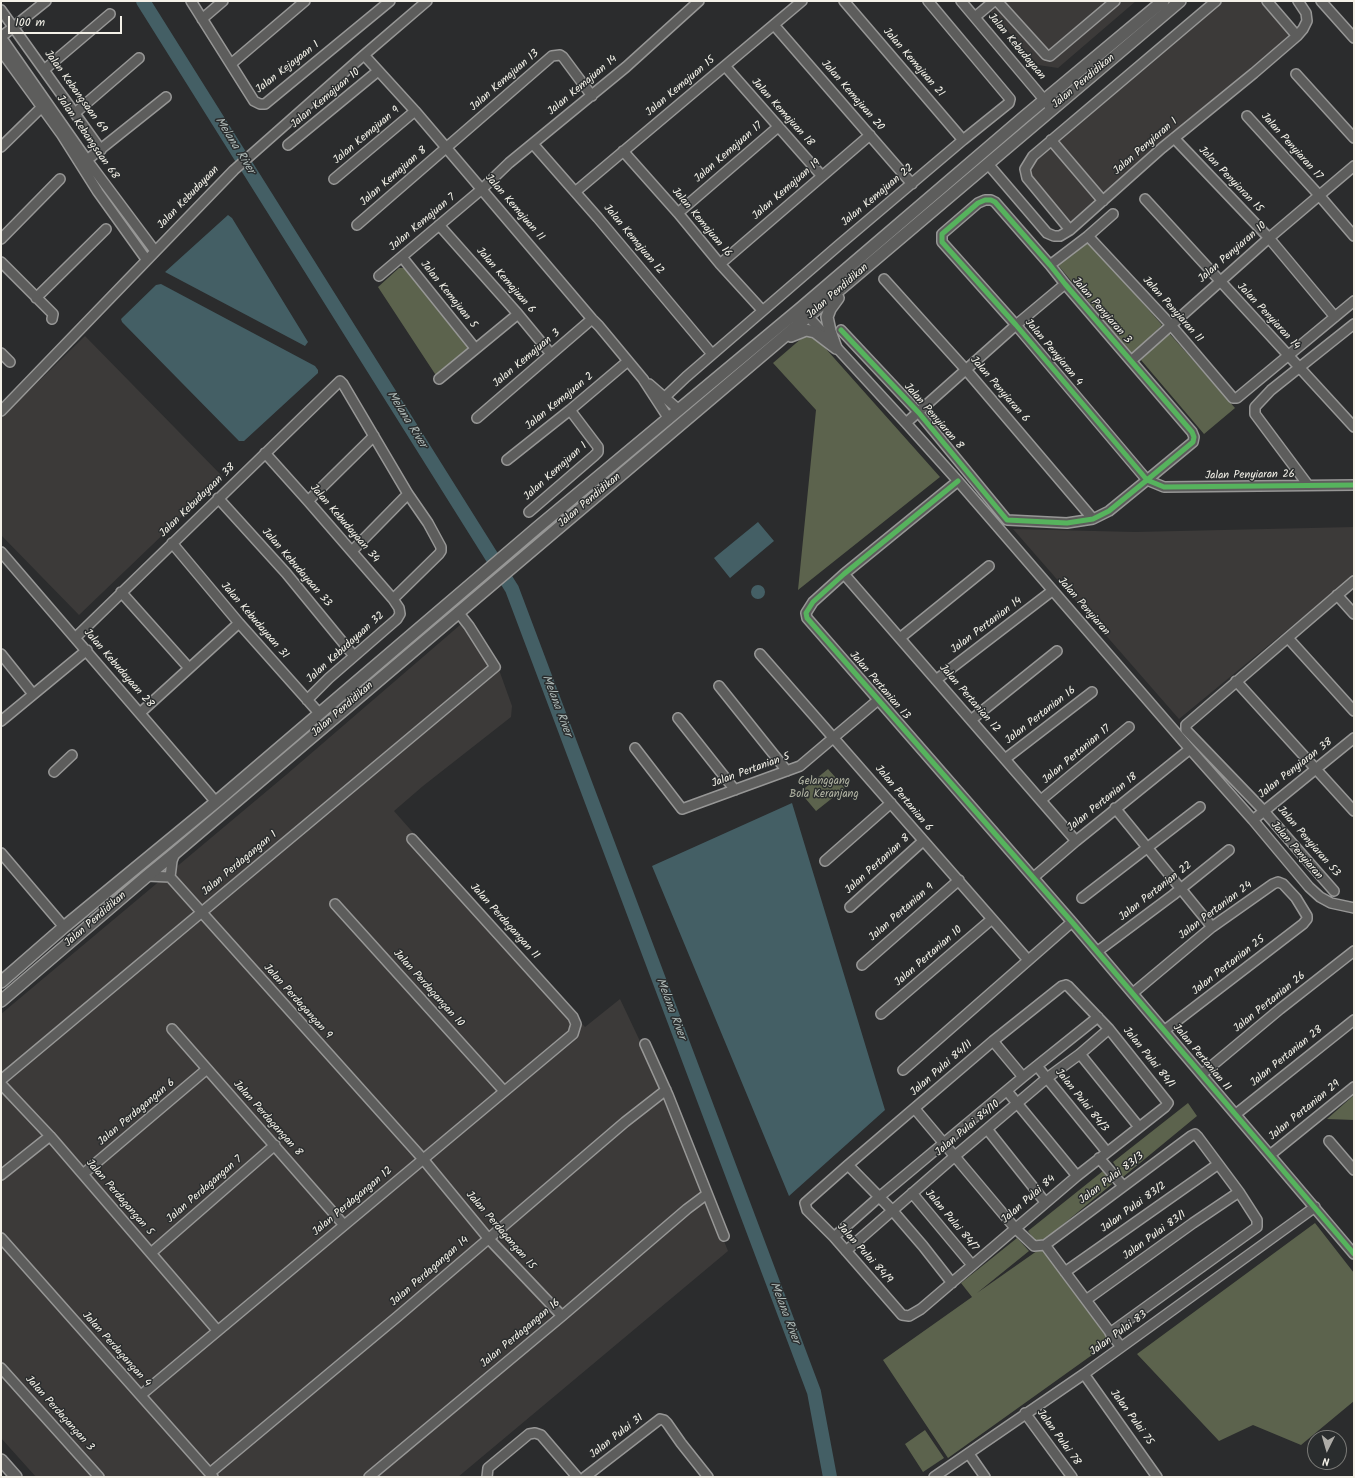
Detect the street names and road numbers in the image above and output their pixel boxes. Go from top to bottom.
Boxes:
street label: Jalan Kebudayaan [984,11,1048,83]
street label: Jalan Kemajuan 21 [879,26,947,100]
street label: Jalan Kejayaan 1 [254,39,322,97]
street label: Jalan Kemajuan 13 [468,47,542,115]
street label: Jalan Kebangsaan 69 [41,48,109,136]
street label: Jalan Pendidikan [1050,52,1118,112]
street label: Jalan Kemajuan 14 [545,53,621,119]
street label: Jalan Kemajuan 15 [644,54,718,120]
street label: Jalan Kemajuan 20 [818,58,886,134]
street label: Jalan Kemajuan 10 [289,66,363,132]
street label: Jalan Kemajuan 18 [748,76,816,150]
street label: Jalan Kebangsaan 68 [53,93,121,183]
street label: Jalan Kemajuan 9 [331,104,403,168]
street label: Jalan Penyiaran 17 [1257,111,1325,183]
street label: Jalan Penyiaran 1 [1111,116,1181,178]
street label: Jalan Kemajuan 17 [692,120,766,186]
street label: Jalan Kemajuan 8 [358,144,430,210]
street label: Jalan Penyiaran 15 [1195,144,1265,216]
street label: Jalan Kemajuan 19 [750,157,824,223]
street label: Jalan Kemajuan 22 [839,162,917,230]
street label: Jalan Kebudayaan [155,164,223,232]
street label: Jalan Kemajuan 11 [481,172,547,244]
street label: Jalan Kemajuan 16 [668,185,734,261]
street label: Jalan Kemajuan 7 [387,191,459,255]
street label: Jalan Kemajuan 12 [600,202,666,278]
street label: Jalan Penyiaran 10 [1196,220,1270,286]
street label: Jalan Kemajuan 6 [473,245,537,317]
street label: Jalan Kemajuan 5 [417,259,479,331]
street label: Jalan Pendidikan [804,262,872,322]
street label: Jalan Penyiaran 11 [1139,274,1205,346]
street label: Jalan Penyiaran 3 [1069,275,1133,347]
street label: Jalan Penyiaran 14 [1234,281,1302,353]
street label: Jalan Penyiaran 4 [1021,317,1085,389]
street label: Jalan Kemajuan 3 [491,327,563,391]
street label: Jalan Penyiaran 6 [967,354,1031,426]
street label: Jalan Kemajuan 2 [523,371,597,433]
street label: Jalan Penyiaran 8 [901,381,965,453]
street label: Jalan Kemajuan 1 [522,440,590,504]
street label: Jalan Kebudayaan 38 [157,461,239,541]
street label: Jalan Penyiaran 26 [1205,469,1295,483]
street label: Jalan Pendidikan [556,471,624,531]
street label: Jalan Kebudayaan 34 [306,482,382,566]
street label: Jalan Kebudayaan 33 [258,526,334,610]
street label: Jalan Penyiaran [1054,575,1112,639]
street label: Jalan Kebudayaan 31 [217,580,291,662]
street label: Jalan Pertanian 14 [949,595,1025,657]
street label: Jalan Kebudayaan 32 [304,610,388,686]
street label: Jalan Kebudayaan 28 [80,627,156,711]
street label: Jalan Pertanian 13 [846,649,912,723]
street label: Jalan Pertanian 12 [936,662,1002,736]
street label: Jalan Pendidikan [309,680,377,740]
street label: Jalan Pertanian 16 [1003,684,1079,748]
street label: Jalan Pertanian 17 [1040,723,1114,787]
street label: Jalan Penyiaran 38 [1256,736,1336,802]
street label: Jalan Pertanian 5 [710,751,792,791]
street label: Jalan Pertanian 6 [871,763,935,835]
street label: Jalan Pertanian 18 [1065,771,1141,835]
street label: Jalan Penyiaran 53 [1274,804,1342,880]
street label: Jalan Penyiaran [1267,819,1325,883]
street label: Jalan Perdagangan 1 [200,829,280,899]
street label: Jalan Pertanian 8 [843,832,913,898]
street label: Jalan Pertanian 22 [1117,859,1195,925]
street label: Jalan Pertanian 24 [1177,879,1255,943]
street label: Jalan Perdagangan 11 [466,881,542,963]
street label: Jalan Pertanian 9 [867,881,937,945]
street label: Jalan Pendidikan [62,890,130,950]
street label: Jalan Pertanian 10 [892,924,966,990]
street label: Jalan Pertanian 25 [1190,934,1268,998]
street label: Jalan Perdagangan 10 [390,948,466,1030]
street label: Jalan Perdagangan 9 [260,962,334,1042]
street label: Jalan Pertanian 26 [1231,970,1309,1036]
street label: Jalan Pertanian 11 [1169,1022,1233,1094]
street label: Jalan Pertanian 28 [1248,1024,1326,1090]
street label: Jalan Pulai 84/1 [1119,1025,1177,1091]
street label: Jalan Pulai 84/11 [908,1038,976,1100]
street label: Jalan Pulai 84/3 [1052,1067,1110,1135]
street label: Jalan Perdagangan 6 [96,1077,178,1149]
street label: Jalan Perdagangan 8 [230,1078,304,1160]
street label: Jalan Pertanian 29 [1267,1078,1343,1144]
street label: Jalan Pulai 84/10 [933,1098,1003,1160]
street label: Jalan Pulai 83/3 [1077,1150,1147,1208]
street label: Jalan Perdagangan 7 [165,1154,245,1226]
street label: Jalan Perdagangan 5 [82,1157,156,1239]
street label: Jalan Perdagangan 12 [310,1165,396,1239]
street label: Jalan Pulai 84 [999,1173,1059,1227]
street label: Jalan Pulai 83/2 [1099,1180,1169,1236]
street label: Jalan Pulai 84/7 [921,1188,981,1254]
street label: Jalan Perdagangan 15 [462,1189,538,1273]
street label: Jalan Pulai 83/1 [1121,1209,1189,1263]
street label: Jalan Pulai 84/9 [833,1221,895,1287]
street label: Jalan Perdagangan 14 [388,1234,472,1310]
street label: Jalan Perdagangan 16 [478,1297,564,1371]
street label: Jalan Pulai 83 [1088,1309,1150,1359]
street label: Jalan Perdagangan 4 [79,1310,153,1390]
street label: Jalan Perdagangan 3 [22,1374,96,1454]
street label: Jalan Pulai 75 [1106,1388,1156,1448]
street label: Jalan Pulai 78 [1033,1407,1083,1469]
street label: Jalan Pulai 31 [588,1412,646,1462]

